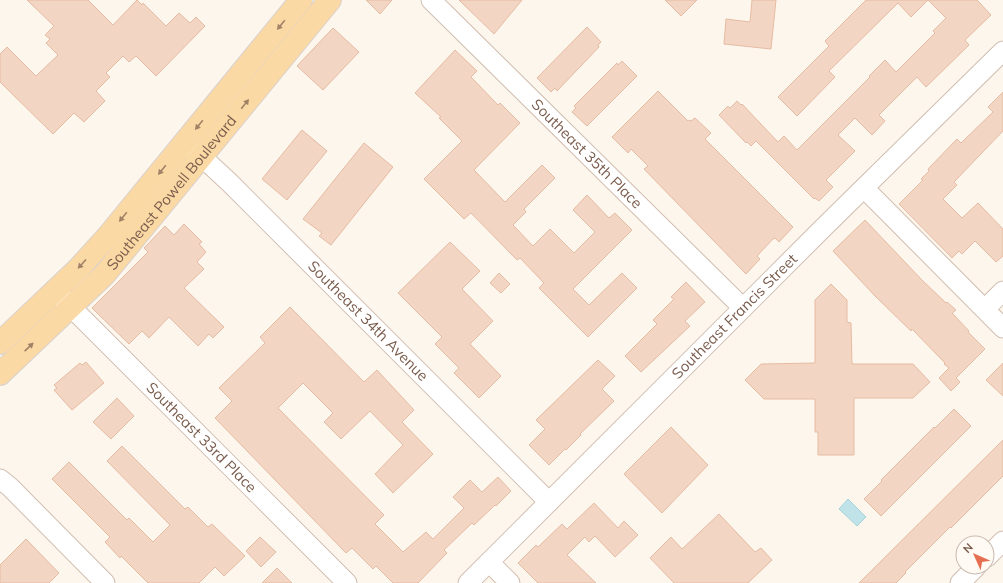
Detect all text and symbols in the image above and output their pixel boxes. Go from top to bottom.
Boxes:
one-way arrow [276,19,285,30]
street label: Southeast 35th Place [528,95,647,212]
one-way arrow [240,98,249,109]
street label: Southeast Powell Boulevard [102,111,240,274]
one-way arrow [194,119,203,130]
one-way arrow [157,165,166,176]
one-way arrow [119,211,128,222]
street label: Southeast Francis Street [667,249,801,383]
street label: Southeast 34th Avenue [304,256,433,385]
one-way arrow [78,260,87,269]
one-way arrow [24,343,33,352]
street label: Southeast 33rd Place [142,378,261,496]
north arrow [955,535,995,575]
text: N [960,540,976,556]

